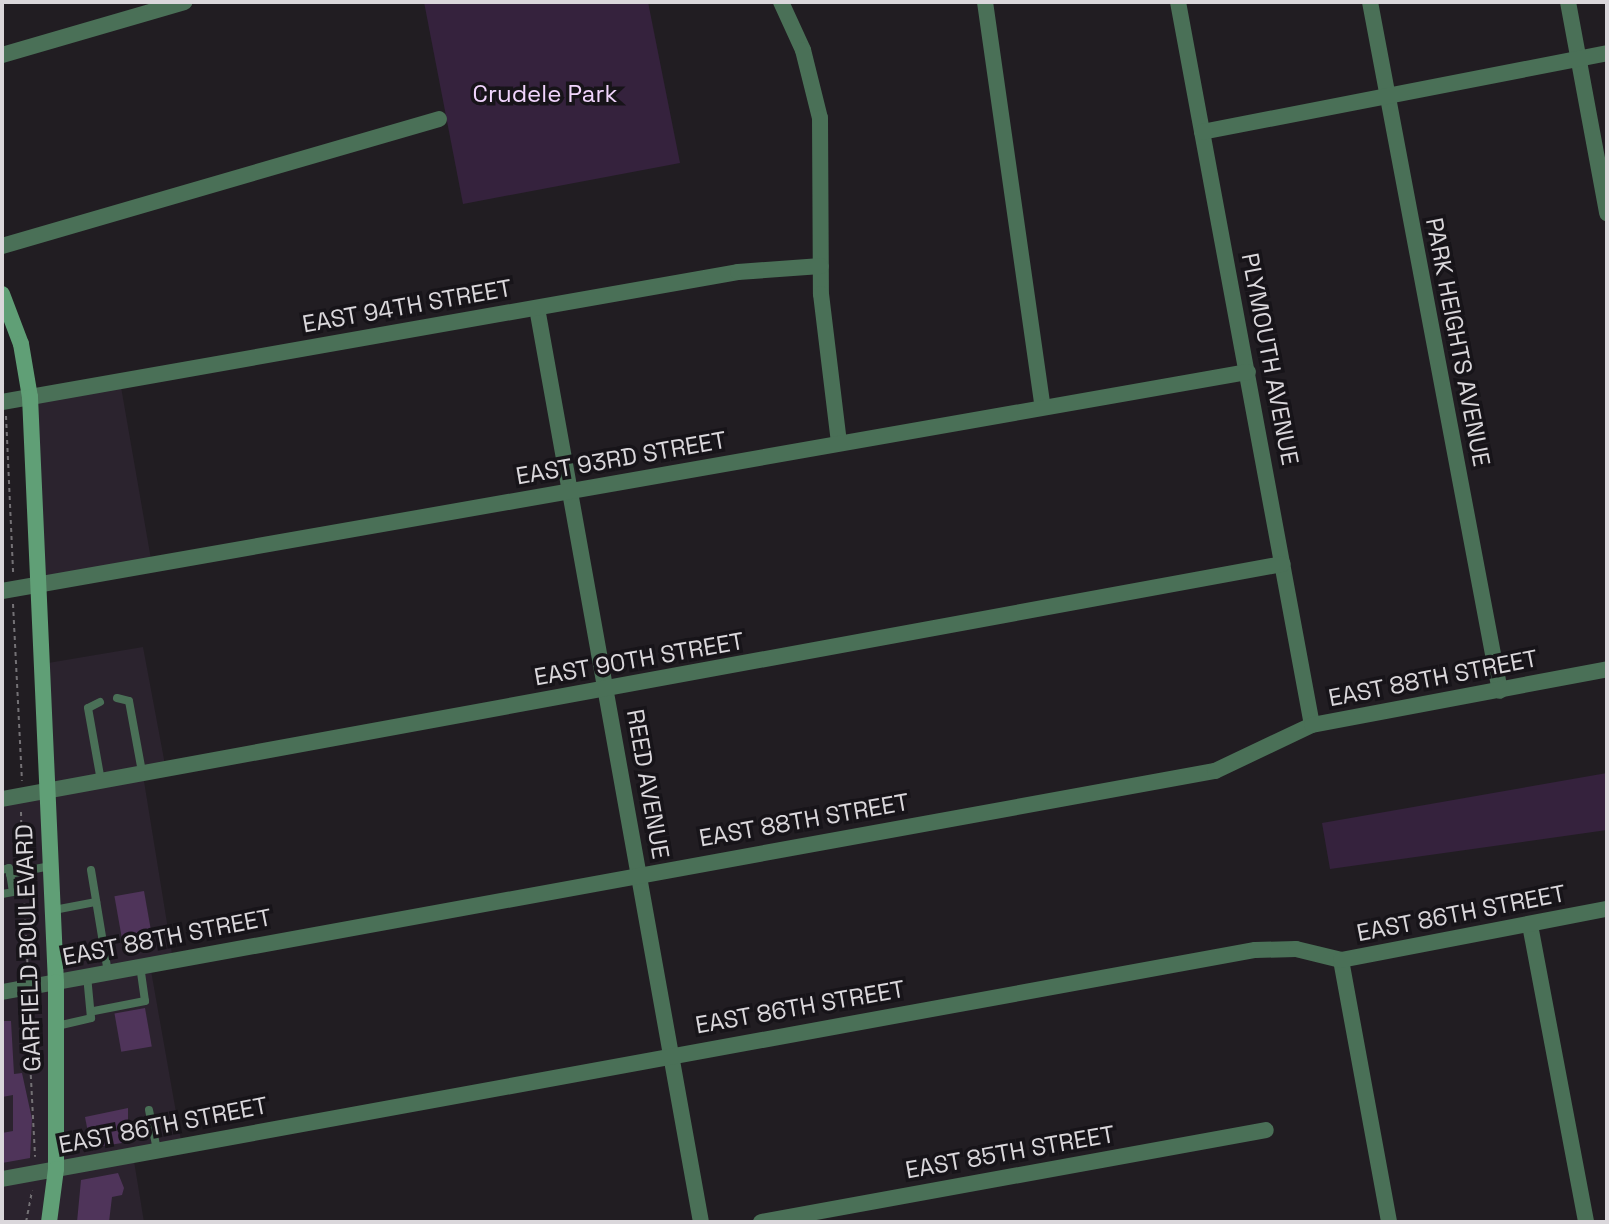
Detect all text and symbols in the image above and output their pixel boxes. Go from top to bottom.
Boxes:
park label: Crudele Park [473,80,617,108]
street label: PARK HEIGHTS AVENUE [1420,215,1496,469]
street label: PLYMOUTH AVENUE [1235,250,1305,468]
street label: EAST 94TH STREET [300,273,514,339]
street label: EAST 93RD STREET [513,425,729,491]
street label: EAST 90TH STREET [531,626,747,692]
street label: EAST 88TH STREET [1326,644,1540,712]
street label: REED AVENUE [621,707,675,861]
street label: EAST 88TH STREET [697,787,911,853]
street label: GARFIELD BOULEVARD [9,824,47,1072]
street label: EAST 86TH STREET [1354,879,1568,947]
street label: EAST 88TH STREET [60,903,274,971]
street label: EAST 86TH STREET [693,974,907,1040]
street label: EAST 86TH STREET [56,1091,270,1159]
street label: EAST 85TH STREET [903,1119,1117,1185]

